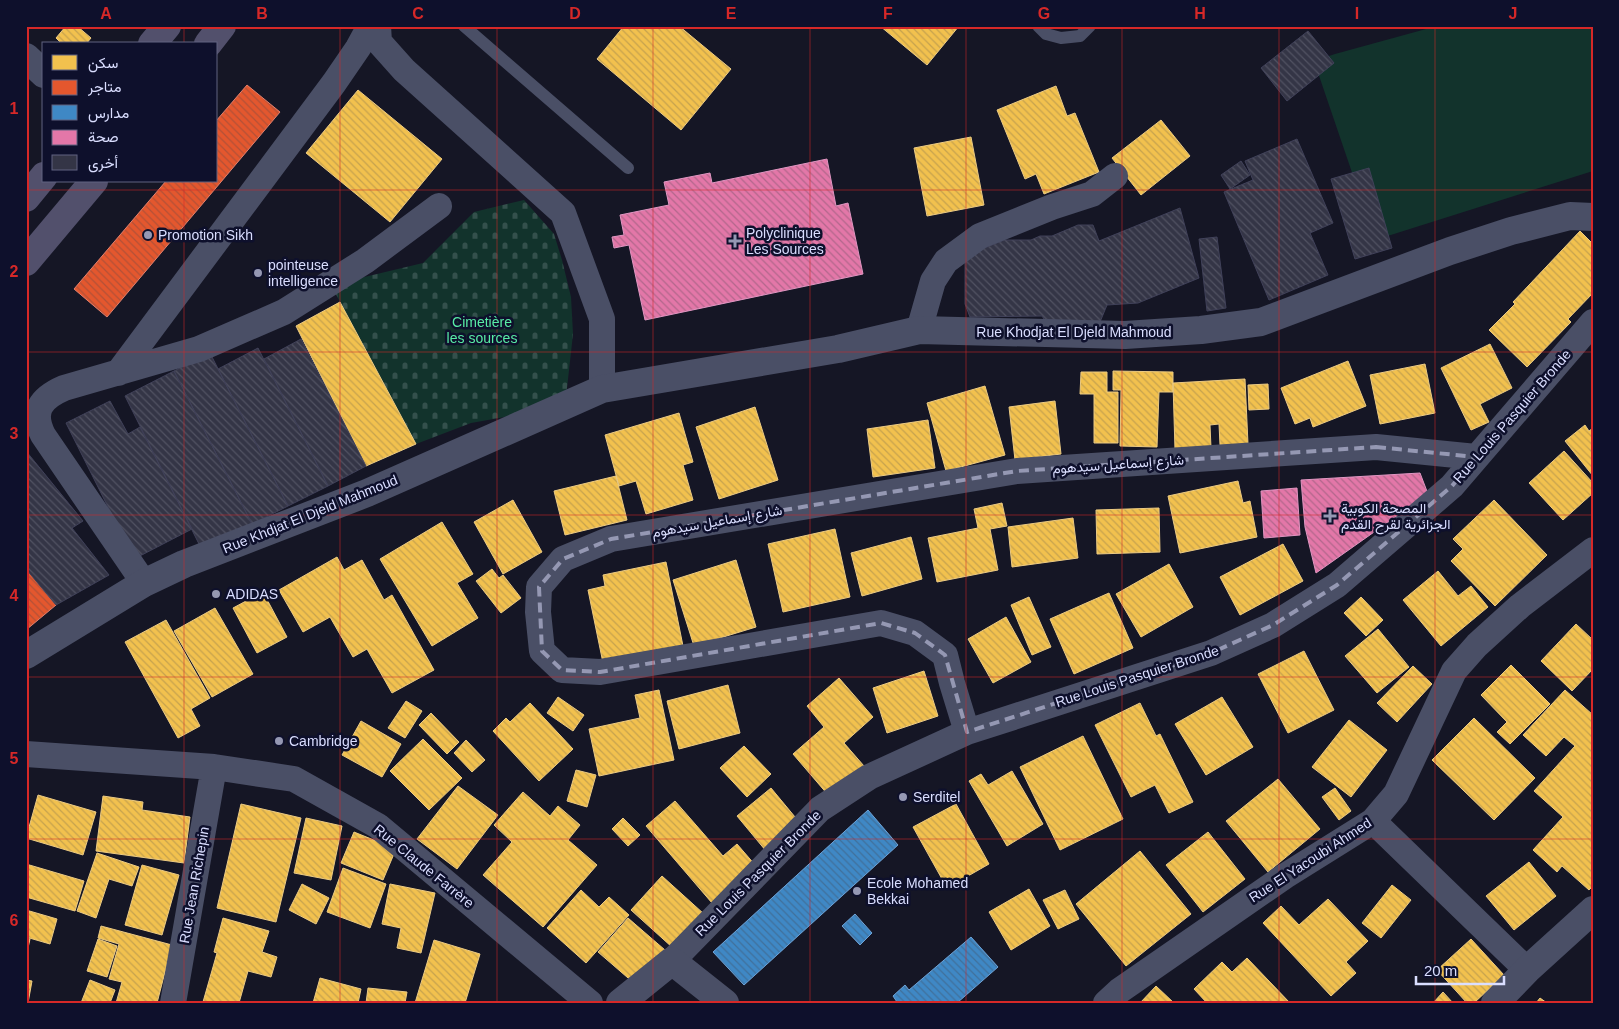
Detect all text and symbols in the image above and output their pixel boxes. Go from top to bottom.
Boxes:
text: A [100,5,112,22]
text: B [256,5,268,22]
text: C [412,5,424,22]
text: D [569,5,581,22]
text: E [726,5,737,22]
text: F [883,5,893,22]
text: G [1038,5,1050,22]
text: H [1194,5,1206,22]
text: I [1355,5,1359,22]
text: J [1509,5,1517,22]
legend [42,42,218,182]
text: سكن [88,54,118,73]
text: متاجر [87,78,122,96]
text: 1 [10,100,19,117]
text: مدارس [88,104,129,123]
text: صحة [88,128,119,145]
text: أخرى [88,154,118,173]
place label: Polyclinique Les Sources [746,225,824,257]
place label: Promotion Sikh [158,227,253,243]
marker: Promotion Sikh [142,229,154,241]
marker: Polyclinique Les Sources [728,234,742,248]
place label: pointeuse intelligence [268,257,338,289]
text: 2 [10,263,19,280]
marker: pointeuse intelligence [252,267,264,279]
park label: Cimetière les sources [447,314,517,346]
street label: Rue Khodjat El Djeld Mahmoud [976,324,1172,340]
street label: Rue Louis Pasquier Bronde [1450,346,1574,486]
text: 3 [10,425,19,442]
street label: شارع إسماعيل سيدهوم [1052,451,1185,480]
street label: Rue Khdjat El Djeld Mahmoud [220,471,400,557]
place label: المصحة الكوبية الجزائرية لقرح القدم [1341,500,1450,535]
street label: شارع إسماعيل سيدهوم [651,502,784,543]
marker: المصحة الكوبية الجزائرية لقرح القدم [1323,509,1337,523]
place label: ADIDAS [226,586,278,602]
text: 4 [10,587,19,604]
marker: ADIDAS [210,588,222,600]
street label: Rue Louis Pasquier Bronde [1053,642,1221,710]
place label: Cambridge [289,733,358,749]
marker: Cambridge [273,735,285,747]
text: 5 [10,750,19,767]
place label: Serditel [913,789,960,805]
marker: Serditel [897,791,909,803]
street label: Rue Louis Pasquier Bronde [692,807,824,939]
street label: Rue El Yacoubi Ahmed [1246,814,1374,906]
street label: Rue Claude Farrère [371,821,477,911]
street label: Rue Jean Richepin [176,825,212,945]
place label: Ecole Mohamed Bekkai [867,875,968,907]
marker: Ecole Mohamed Bekkai [851,885,863,897]
text: 6 [10,912,19,929]
scale bar [1416,954,1504,986]
text: 20 m [1424,962,1457,979]

